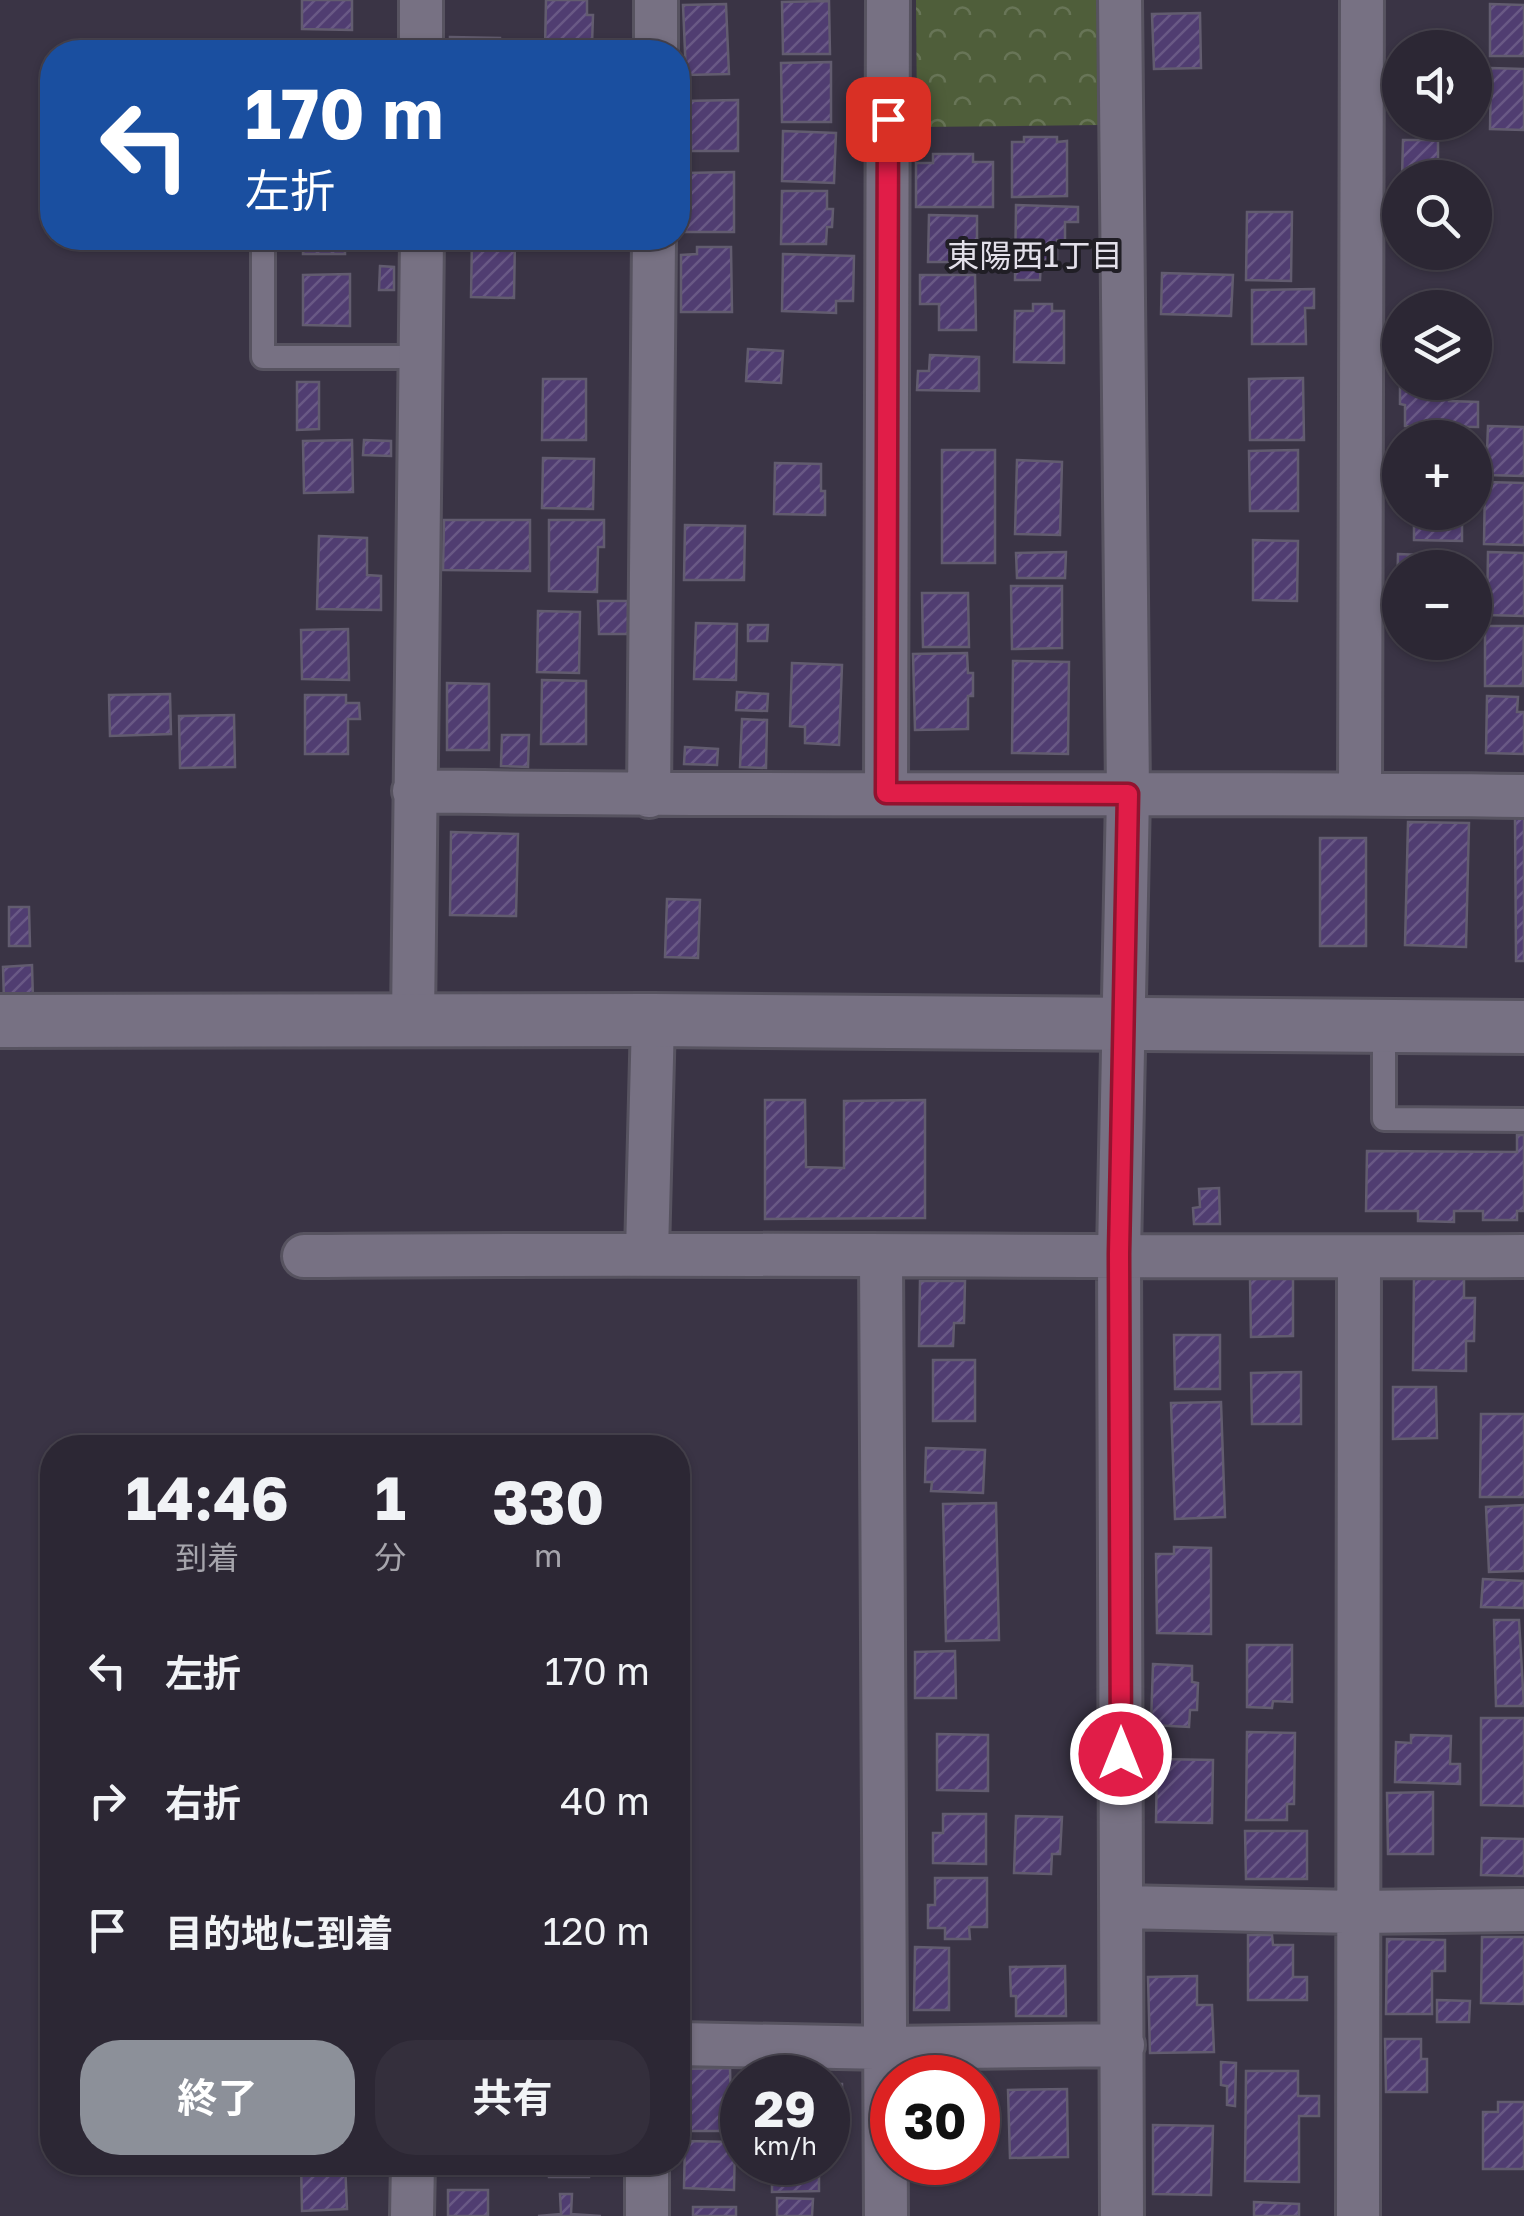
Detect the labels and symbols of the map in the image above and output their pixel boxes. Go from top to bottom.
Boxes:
pin [846,77,931,162]
district label: 東陽西1丁目 [947,236,1123,274]
position arrow [1069,1702,1173,1806]
speed limit sign: 30 [870,2055,1000,2185]

